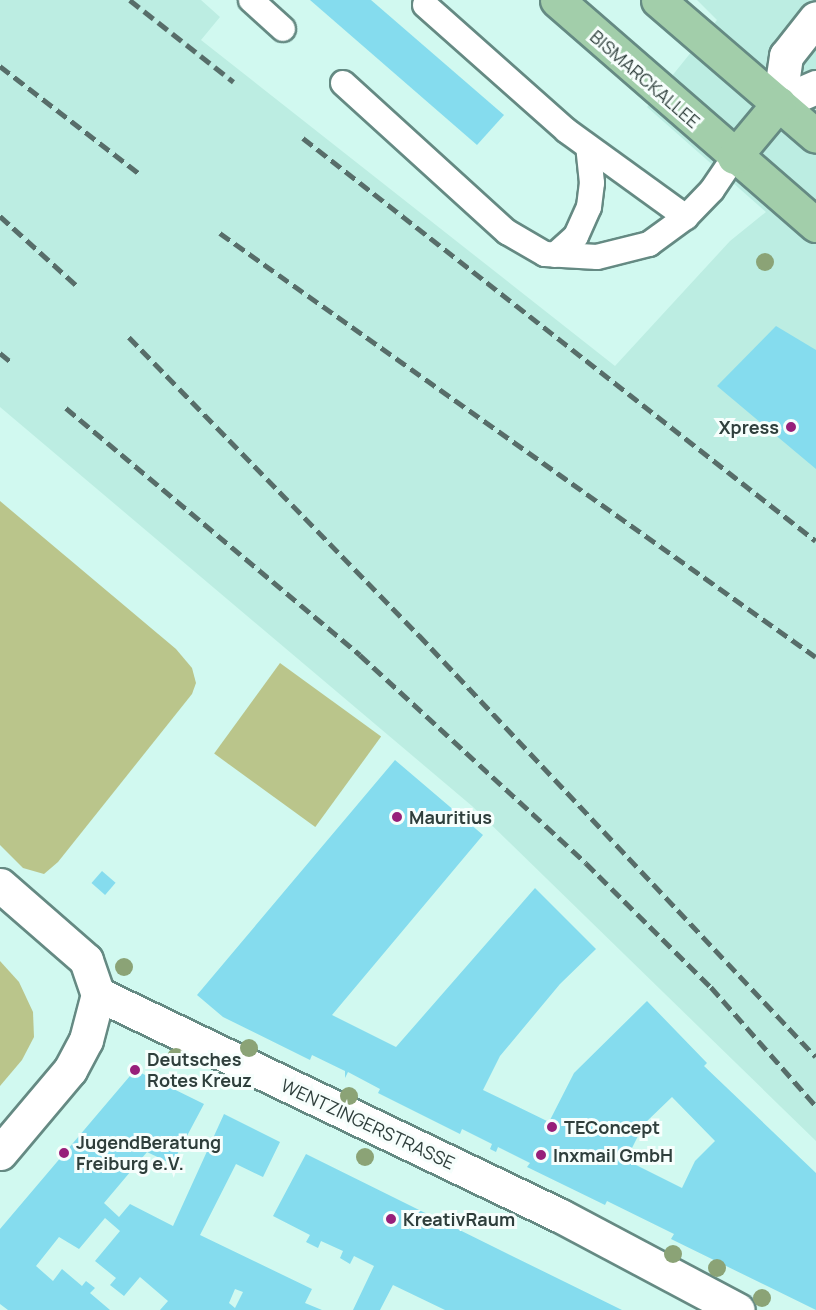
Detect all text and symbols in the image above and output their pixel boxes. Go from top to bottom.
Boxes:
street label: BISMARCKALLEE [586,26,704,132]
place label: Xpress [719,416,779,438]
marker: Xpress [784,420,798,434]
place label: Mauritius [409,806,492,828]
marker: Mauritius [390,810,404,824]
place label: Deutsches Rotes Kreuz [147,1049,252,1092]
marker: Deutsches Rotes Kreuz [128,1063,142,1077]
street label: WENTZINGERSTRASSE [278,1074,458,1174]
place label: TEConcept [564,1116,660,1138]
marker: TEConcept [545,1120,559,1134]
place label: JugendBeratung Freiburg e.V. [76,1132,221,1174]
place label: Inxmail GmbH [553,1144,673,1166]
marker: JugendBeratung Freiburg e.V. [57,1146,71,1160]
marker: Inxmail GmbH [534,1148,548,1162]
place label: KreativRaum [403,1208,515,1230]
marker: KreativRaum [384,1212,398,1226]

